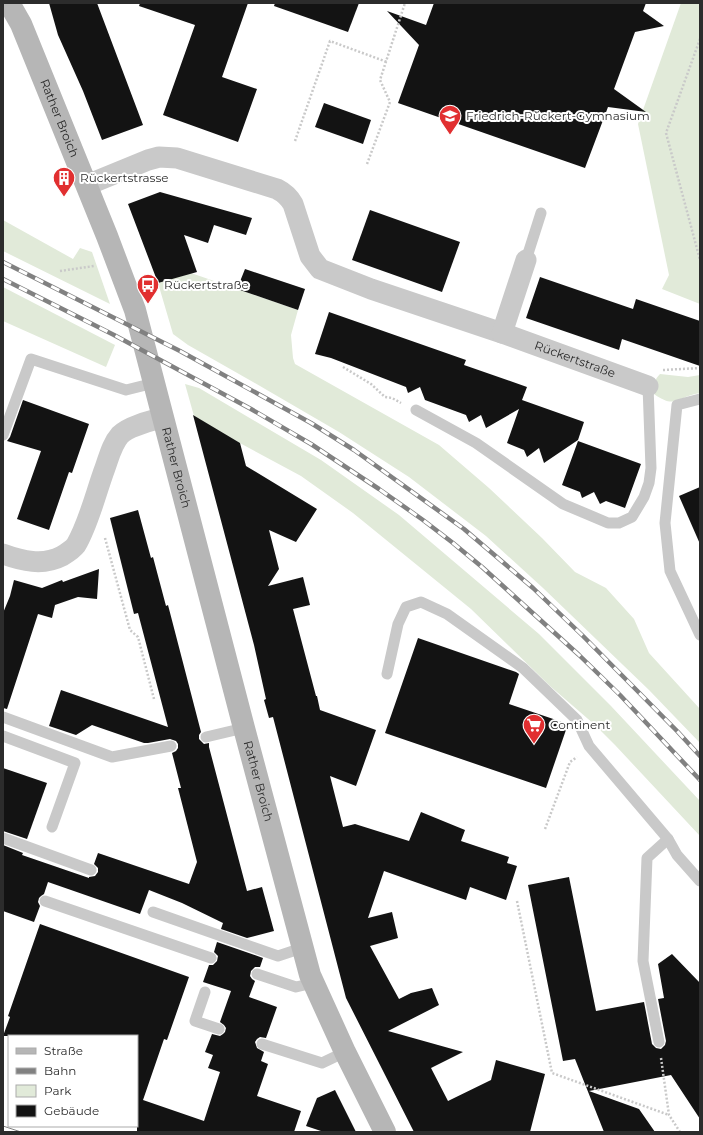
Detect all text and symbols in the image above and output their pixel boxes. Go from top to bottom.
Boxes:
street label: Rather Broich [37,77,82,160]
school or university icon: Friedrich-Rückert-Gymnasium [437,103,463,136]
place label: Friedrich-Rückert-Gymnasium [466,108,650,123]
building icon: Rückertstrasse [51,165,77,198]
place label: Rückertstrasse [80,170,169,185]
bus stop icon: Rückertstraße [135,272,161,305]
place label: Rückertstraße [164,277,249,292]
street label: Rückertstraße [533,337,618,381]
street label: Rather Broich [159,425,194,510]
supermarket icon: Continent [521,712,547,745]
place label: Continent [550,717,610,732]
street label: Rather Broich [241,739,277,823]
legend [8,1035,138,1127]
text: Straße [44,1043,83,1058]
text: Bahn [44,1063,76,1078]
text: Park [44,1083,72,1098]
text: Gebäude [44,1103,99,1118]

